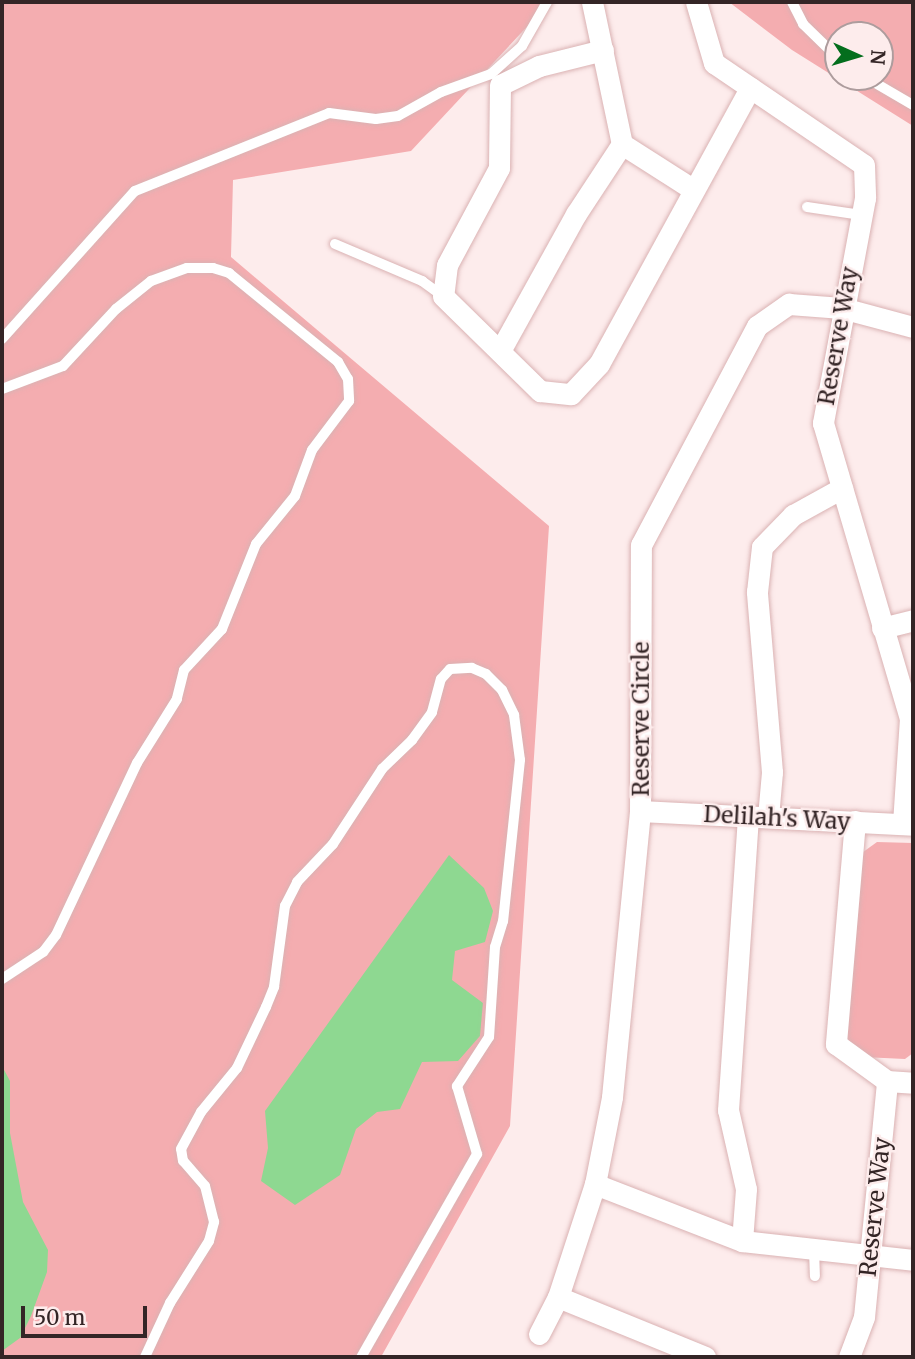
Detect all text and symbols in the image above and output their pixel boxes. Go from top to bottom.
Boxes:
north arrow [824,21,894,91]
text: N [865,49,890,66]
street label: Reserve Way [812,265,864,407]
street label: Reserve Circle [627,641,655,797]
street label: Delilah's Way [703,800,851,836]
street label: Reserve Way [854,1136,896,1278]
scale bar [24,1292,150,1336]
text: 50 m [34,1304,85,1331]

